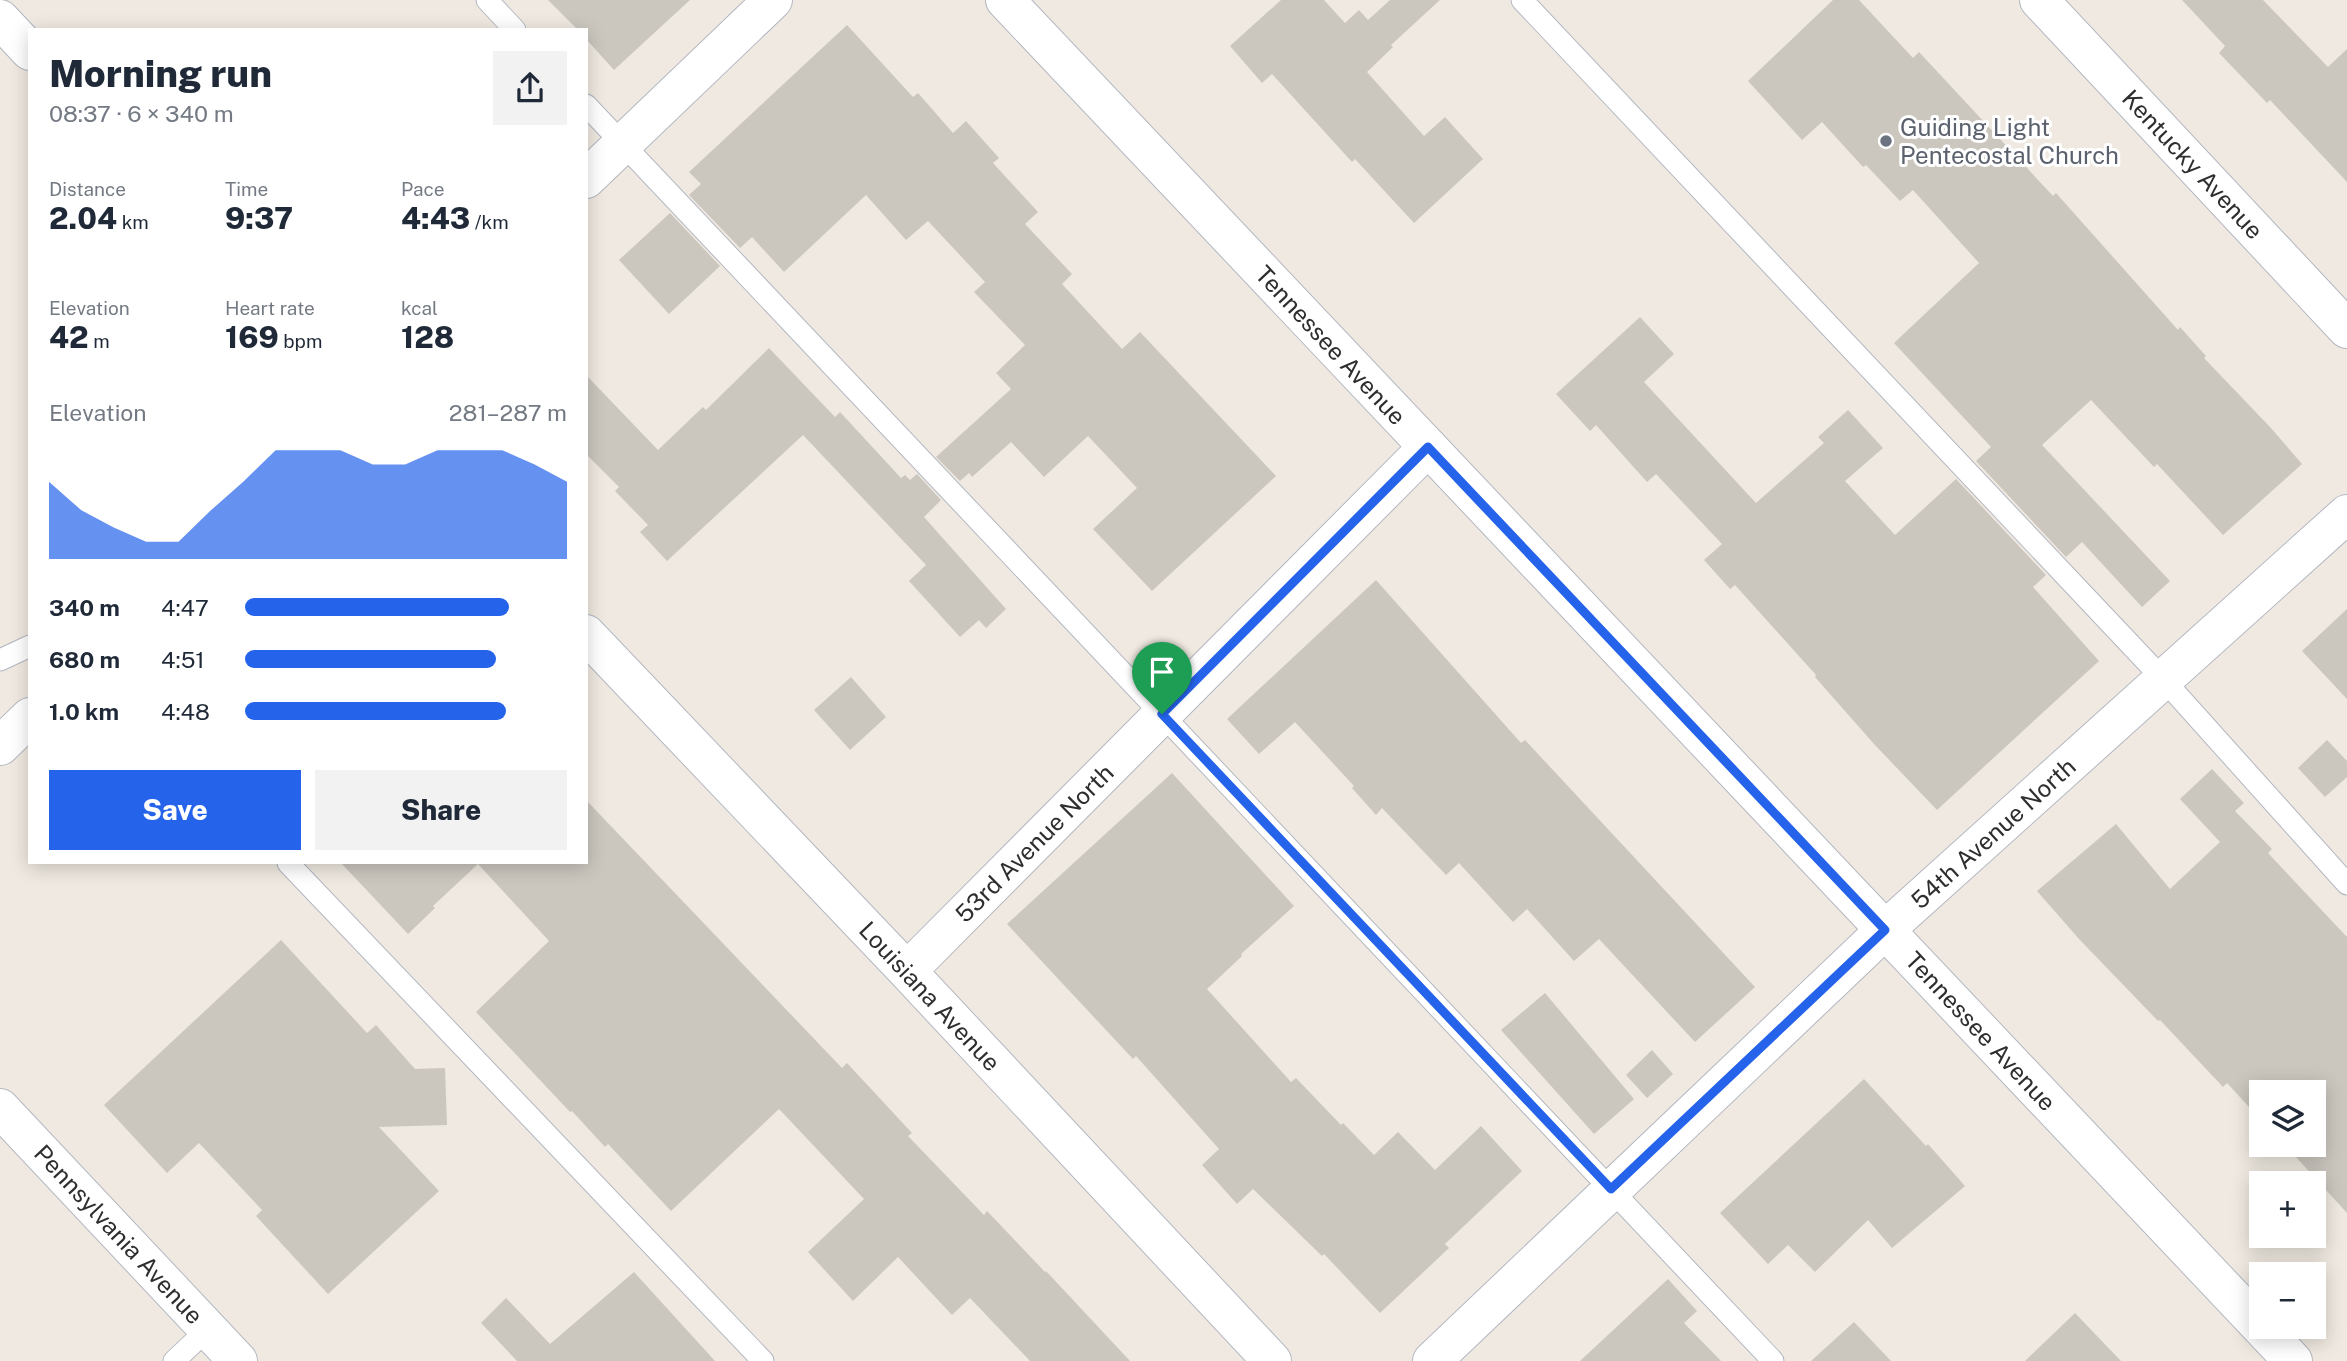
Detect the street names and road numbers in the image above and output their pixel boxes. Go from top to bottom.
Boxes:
street label: Kentucky Avenue [2117,84,2269,244]
street label: Tennessee Avenue [1250,260,1412,430]
street label: 54th Avenue North [1905,752,2081,914]
street label: 53rd Avenue North [949,758,1119,928]
street label: Louisiana Avenue [854,916,1006,1076]
street label: Tennessee Avenue [1900,946,2062,1116]
street label: Pennsylvania Avenue [29,1139,209,1329]

